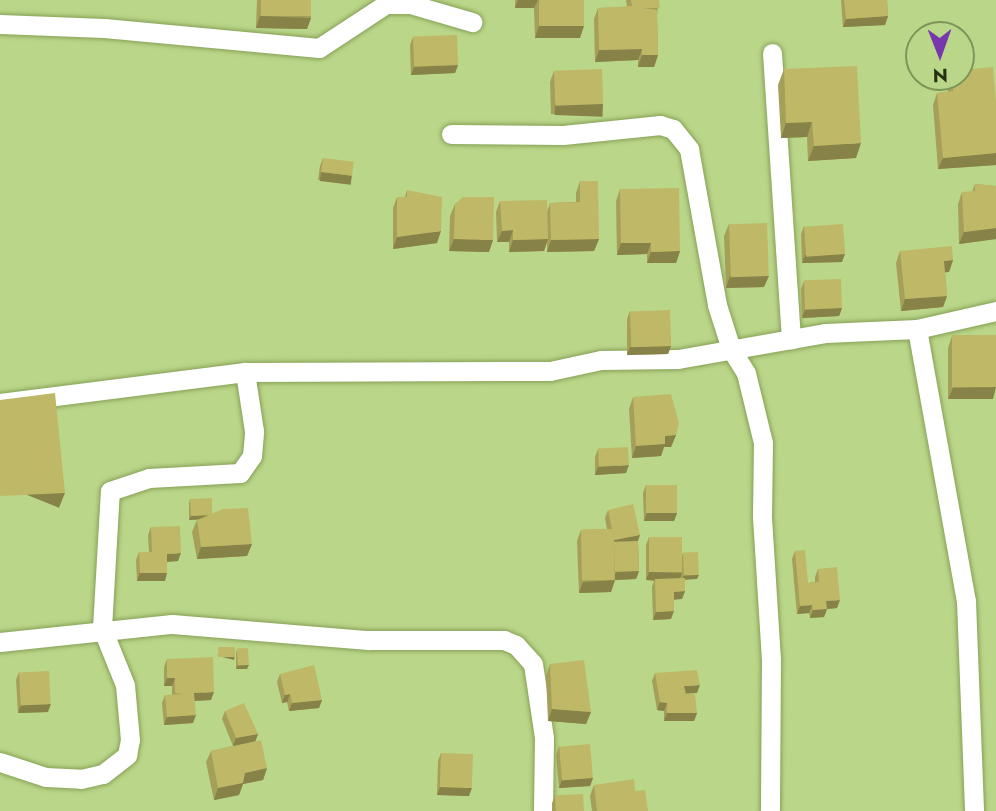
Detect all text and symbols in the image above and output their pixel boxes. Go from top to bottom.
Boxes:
north arrow [905,21,975,91]
text: N [933,62,948,89]

